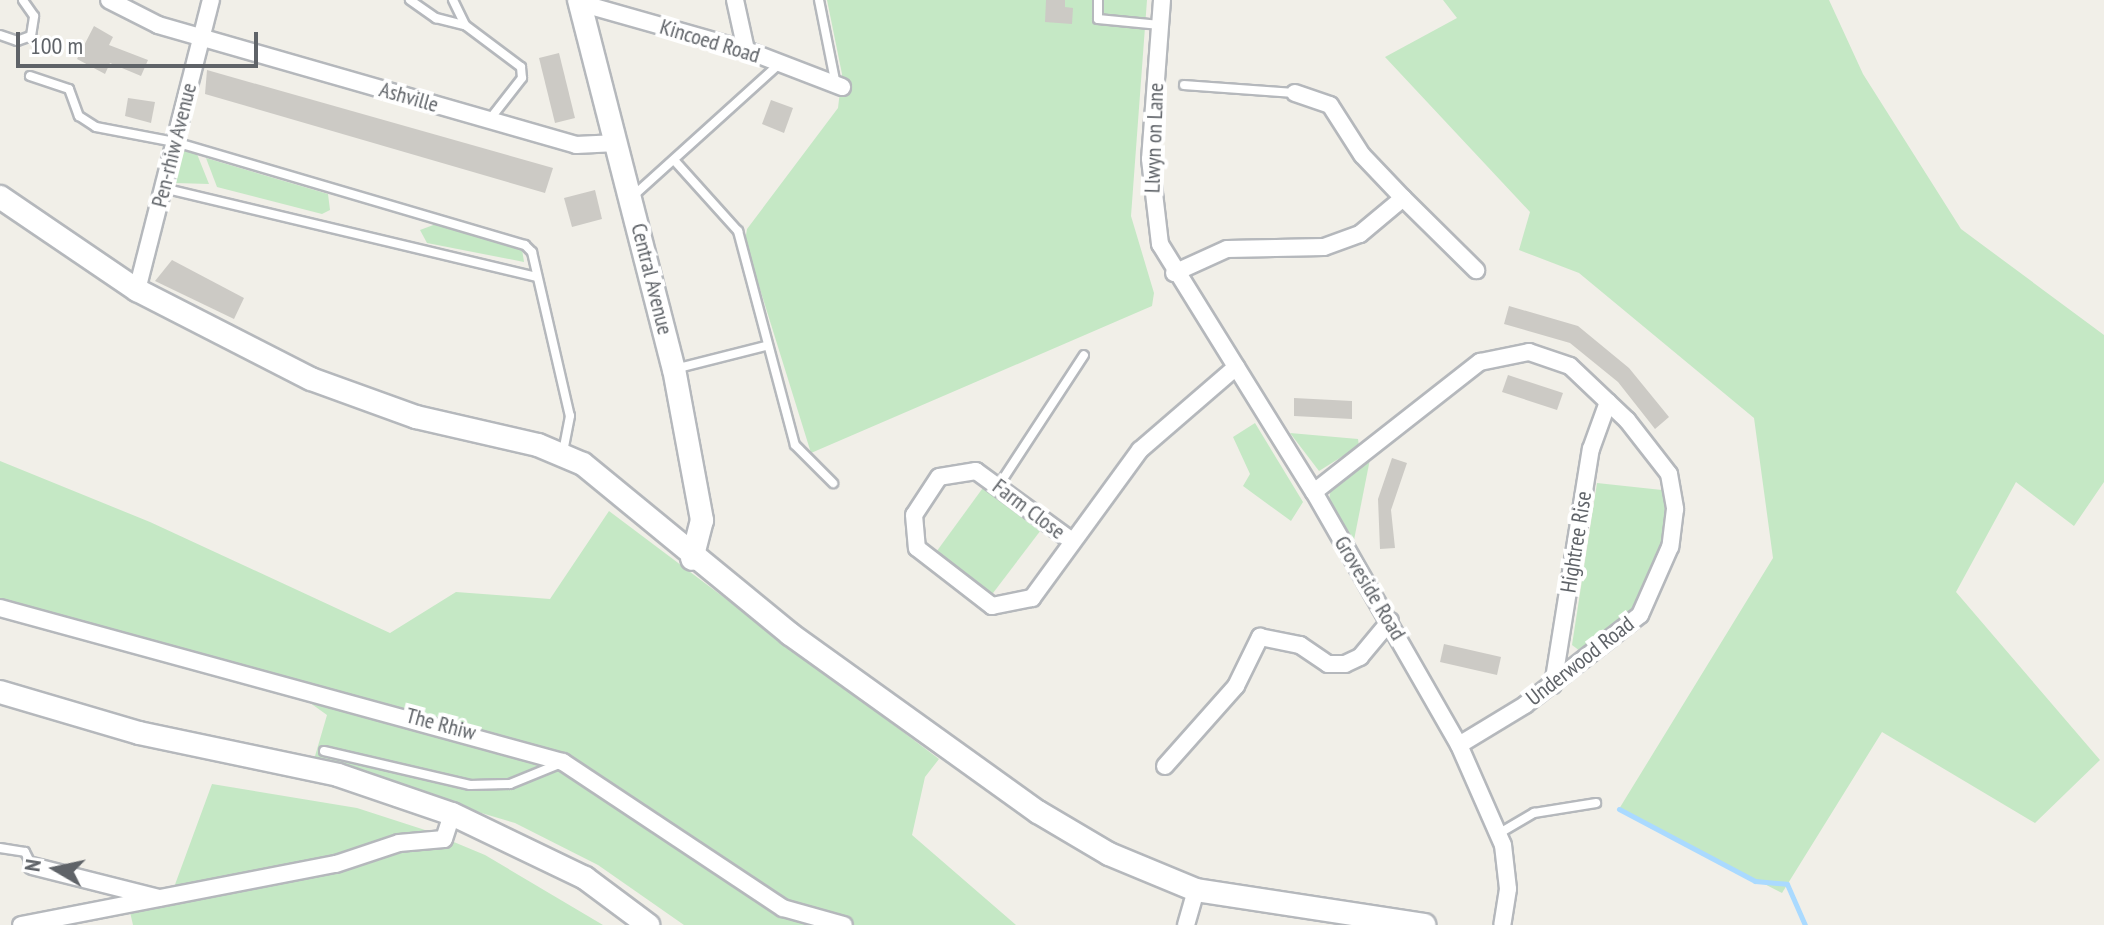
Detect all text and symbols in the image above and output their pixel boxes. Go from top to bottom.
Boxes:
street label: Kincoed Road [657,13,763,69]
scale bar [20,16,262,66]
text: 100 m [30,30,83,61]
street label: Ashville [376,76,442,118]
street label: Pen-rhiw Avenue [146,80,202,210]
street label: Llwyn on Lane [1139,82,1169,194]
street label: Central Avenue [625,220,679,338]
street label: Farm Close [987,473,1071,545]
street label: Hightree Rise [1555,489,1597,595]
street label: Groveside Road [1329,531,1411,645]
street label: Underwood Road [1521,611,1639,711]
street label: The Rhiw [403,702,479,746]
north arrow [16,829,96,909]
text: N [18,857,47,873]

